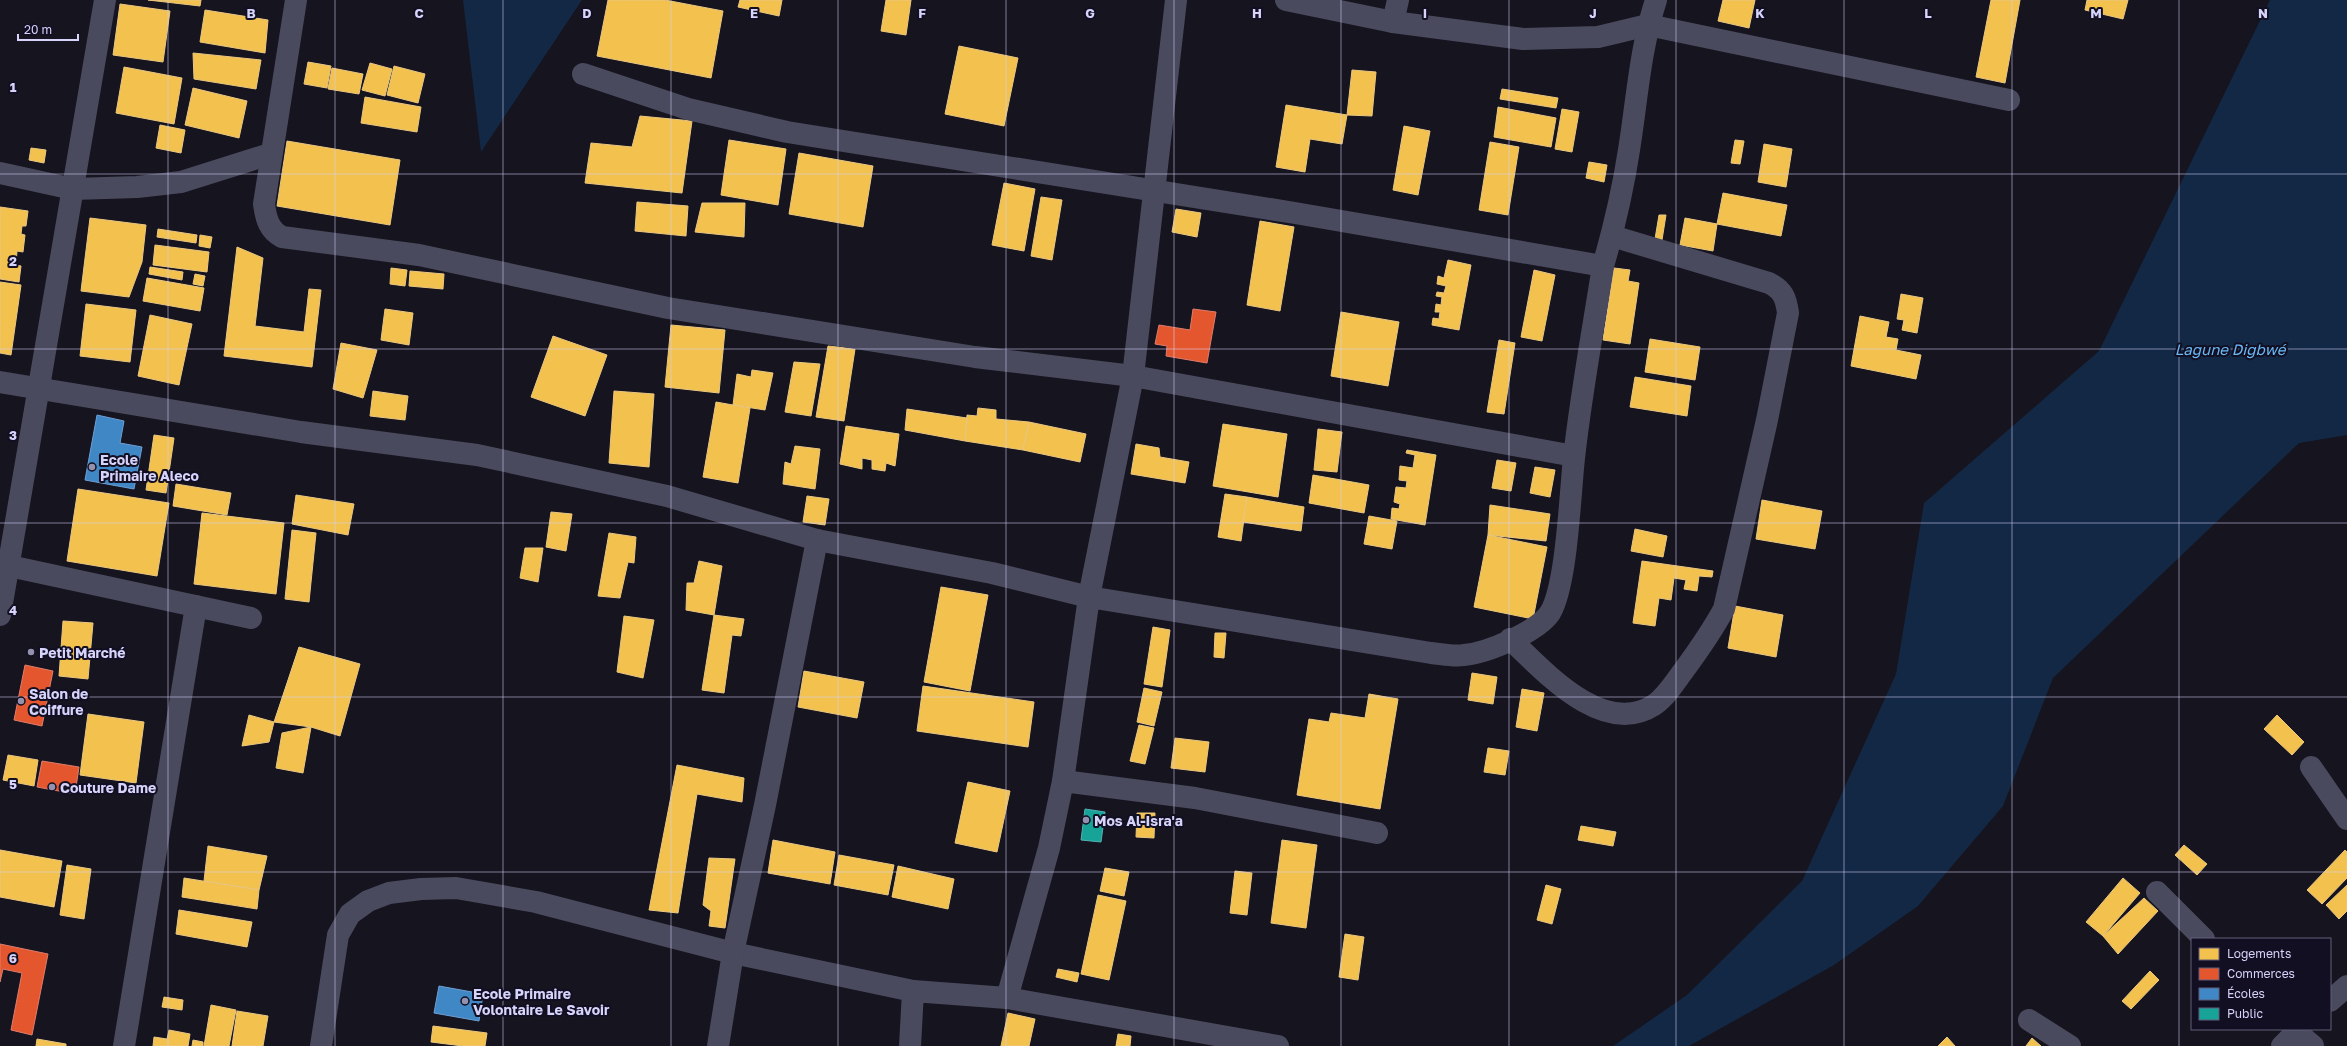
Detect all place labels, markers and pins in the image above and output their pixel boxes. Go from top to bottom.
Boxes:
place label: Ecole Primaire Aleco [100,451,199,484]
marker: Ecole Primaire Aleco [87,462,97,472]
place label: Petit Marché [39,644,126,661]
marker: Petit Marché [26,647,36,657]
place label: Salon de Coiffure [29,685,88,718]
marker: Salon de Coiffure [16,696,26,706]
place label: Couture Dame [60,779,156,796]
marker: Couture Dame [47,782,57,792]
place label: Mos Al-Isra'a [1094,812,1183,829]
marker: Mos Al-Isra'a [1081,815,1091,825]
place label: Ecole Primaire Volontaire Le Savoir [473,985,610,1018]
marker: Ecole Primaire Volontaire Le Savoir [460,996,470,1006]

